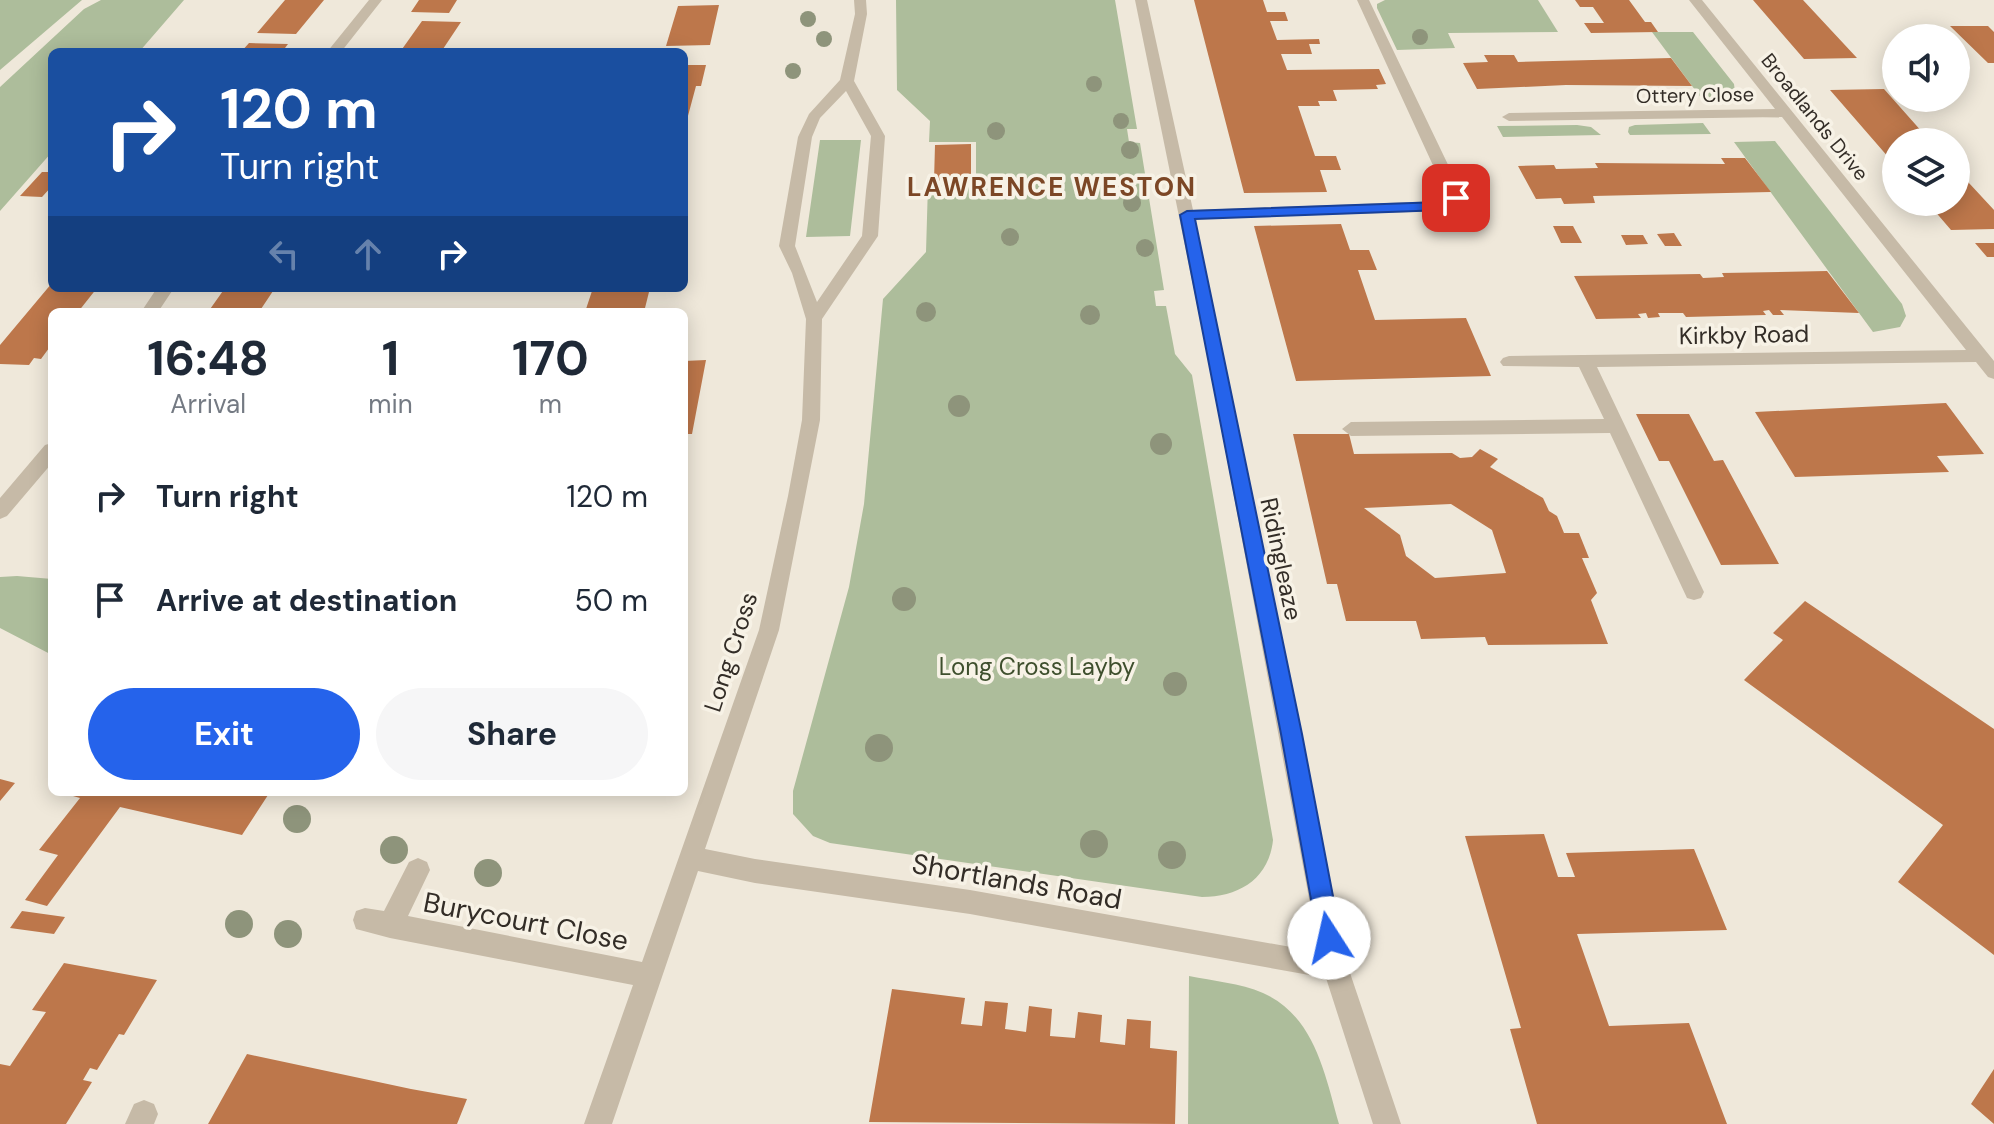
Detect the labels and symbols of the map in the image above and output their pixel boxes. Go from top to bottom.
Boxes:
street label: Broadlands Drive [1756,48,1874,186]
street label: Ottery Close [1636,81,1754,109]
pin [1422,164,1490,232]
district label: LAWRENCE WESTON [907,170,1197,204]
street label: Kirkby Road [1679,318,1809,351]
street label: Ridingleaze [1253,495,1310,623]
street label: Long Cross [697,588,764,716]
park label: Long Cross Layby [939,651,1135,682]
street label: Shortlands Road [909,845,1125,918]
street label: Burycourt Close [420,883,631,959]
position arrow [1287,896,1371,980]

